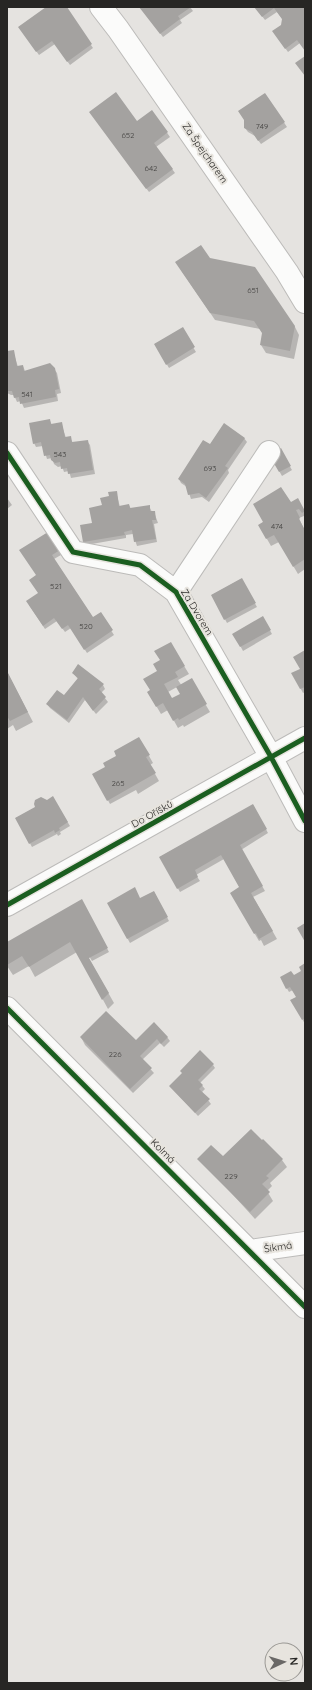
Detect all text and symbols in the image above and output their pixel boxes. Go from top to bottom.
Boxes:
street label: Za Špejcharem [179,120,231,186]
house number: 749 [256,121,269,131]
house number: 652 [121,130,135,140]
house number: 642 [144,163,158,173]
house number: 651 [247,285,259,295]
house number: 541 [21,389,33,399]
house number: 543 [54,449,66,459]
house number: 693 [204,463,216,473]
house number: 474 [271,521,283,531]
house number: 521 [50,581,62,591]
street label: Za Dvorem [178,586,216,638]
house number: 520 [79,621,93,631]
house number: 265 [111,778,125,788]
street label: Do Oříšků [129,797,175,831]
house number: 226 [108,1049,122,1059]
street label: Kolmá [148,1136,178,1166]
house number: 229 [224,1171,238,1181]
street label: Šikmá [263,1239,293,1255]
north arrow [264,1642,304,1682]
text: N [287,1657,301,1666]

